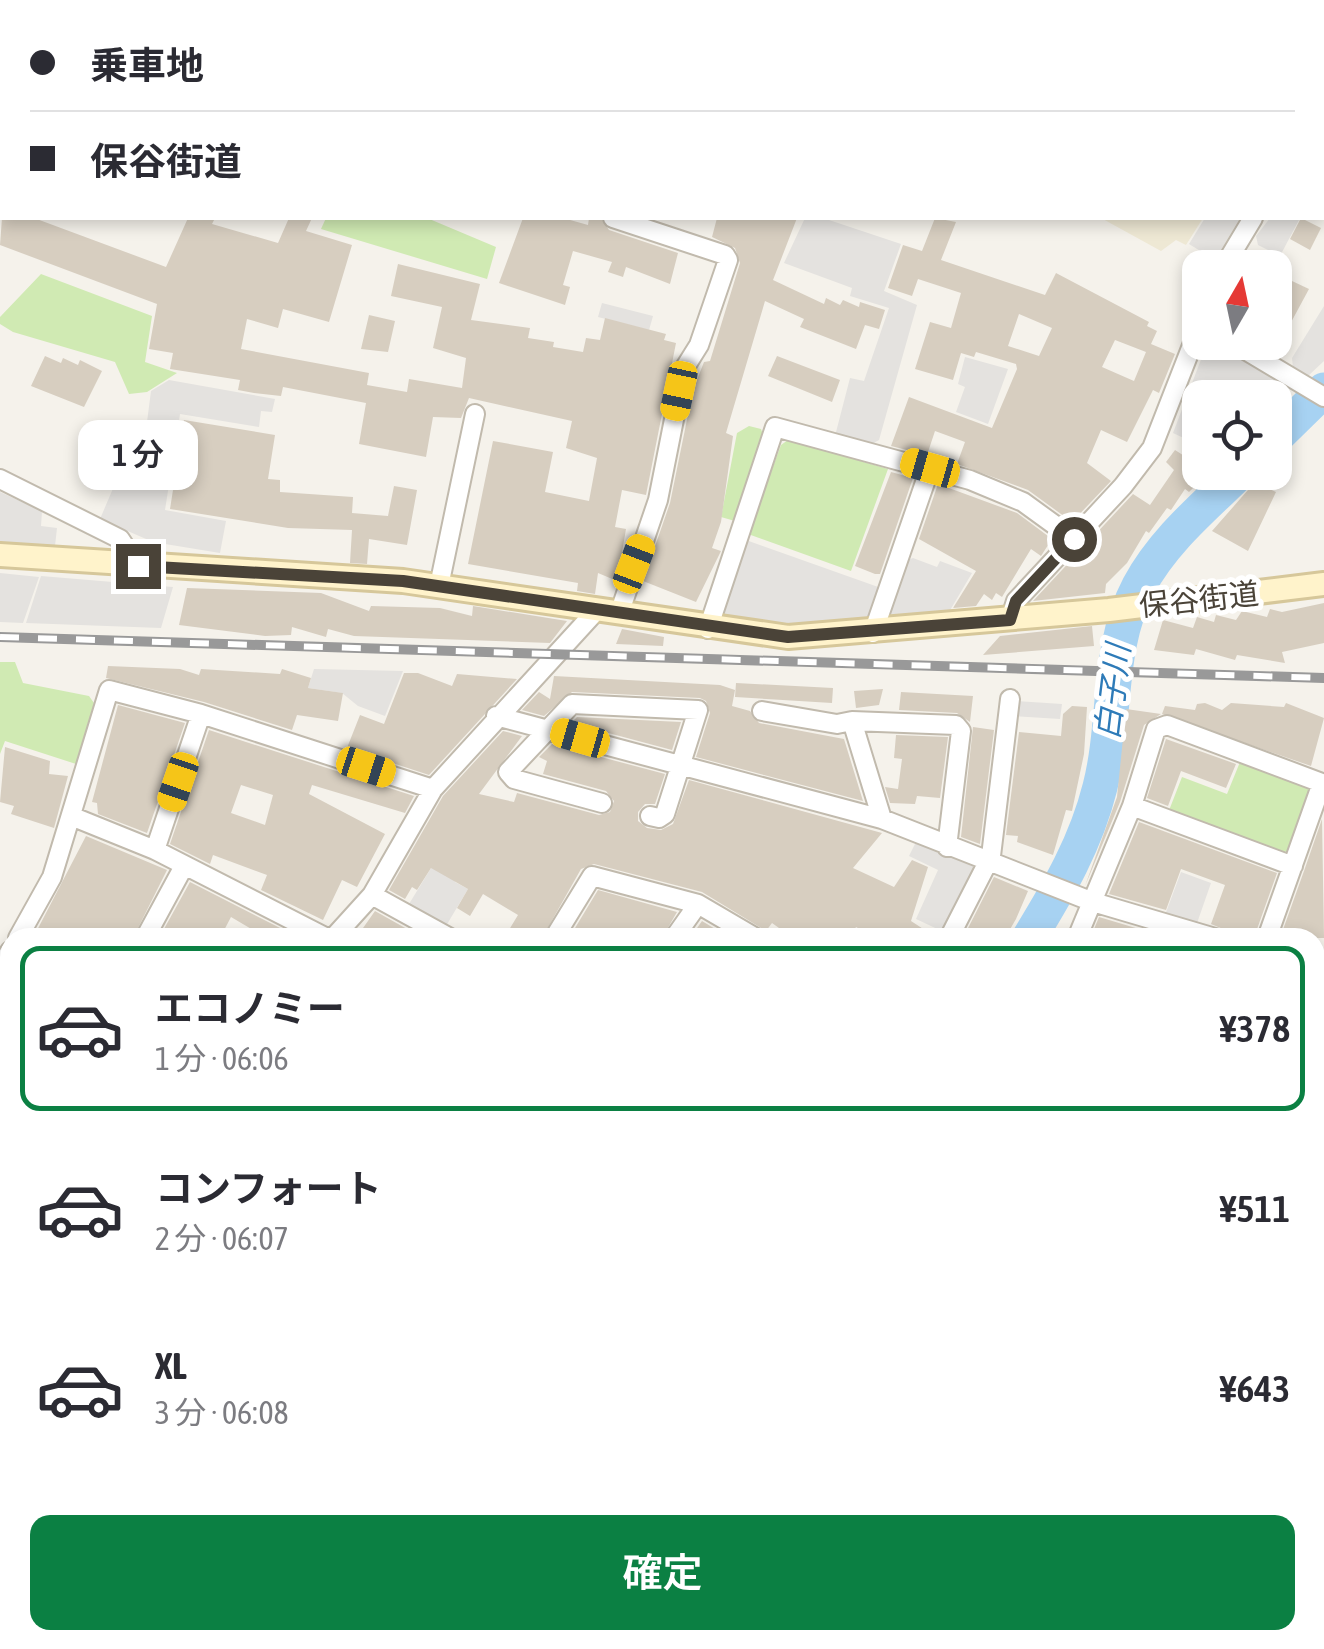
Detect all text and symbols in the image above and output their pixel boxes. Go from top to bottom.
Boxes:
text: 乗車地 [90,44,204,87]
text: 保谷街道 [90,140,242,183]
north arrow [1182,250,1292,360]
map controls [1182,250,1292,490]
car [658,359,700,423]
button: locate [1182,380,1292,490]
callout: 1 分 [78,421,198,491]
text: 1 分 [112,436,164,473]
car [897,445,963,491]
route start [1052,517,1097,562]
car [609,531,659,597]
route end [116,544,161,589]
street label: 保谷街道 [1137,576,1260,622]
water label: 白子川 [1088,639,1137,742]
car [547,715,613,761]
car [333,743,399,791]
car [154,749,202,815]
icon: car [35,984,125,1074]
text: エコノミー [155,987,345,1030]
text: ¥378 [1220,1007,1290,1050]
text: 1 分 · 06:06 [155,1040,289,1077]
icon: car [35,1164,125,1254]
text: コンフォート [155,1167,382,1210]
text: ¥511 [1220,1187,1290,1230]
text: 2 分 · 06:07 [155,1220,289,1257]
icon: car [35,1344,125,1434]
text: XL [155,1344,187,1387]
text: ¥643 [1220,1367,1290,1410]
text: 3 分 · 06:08 [155,1394,289,1431]
button: 確定 [30,1515,1295,1630]

